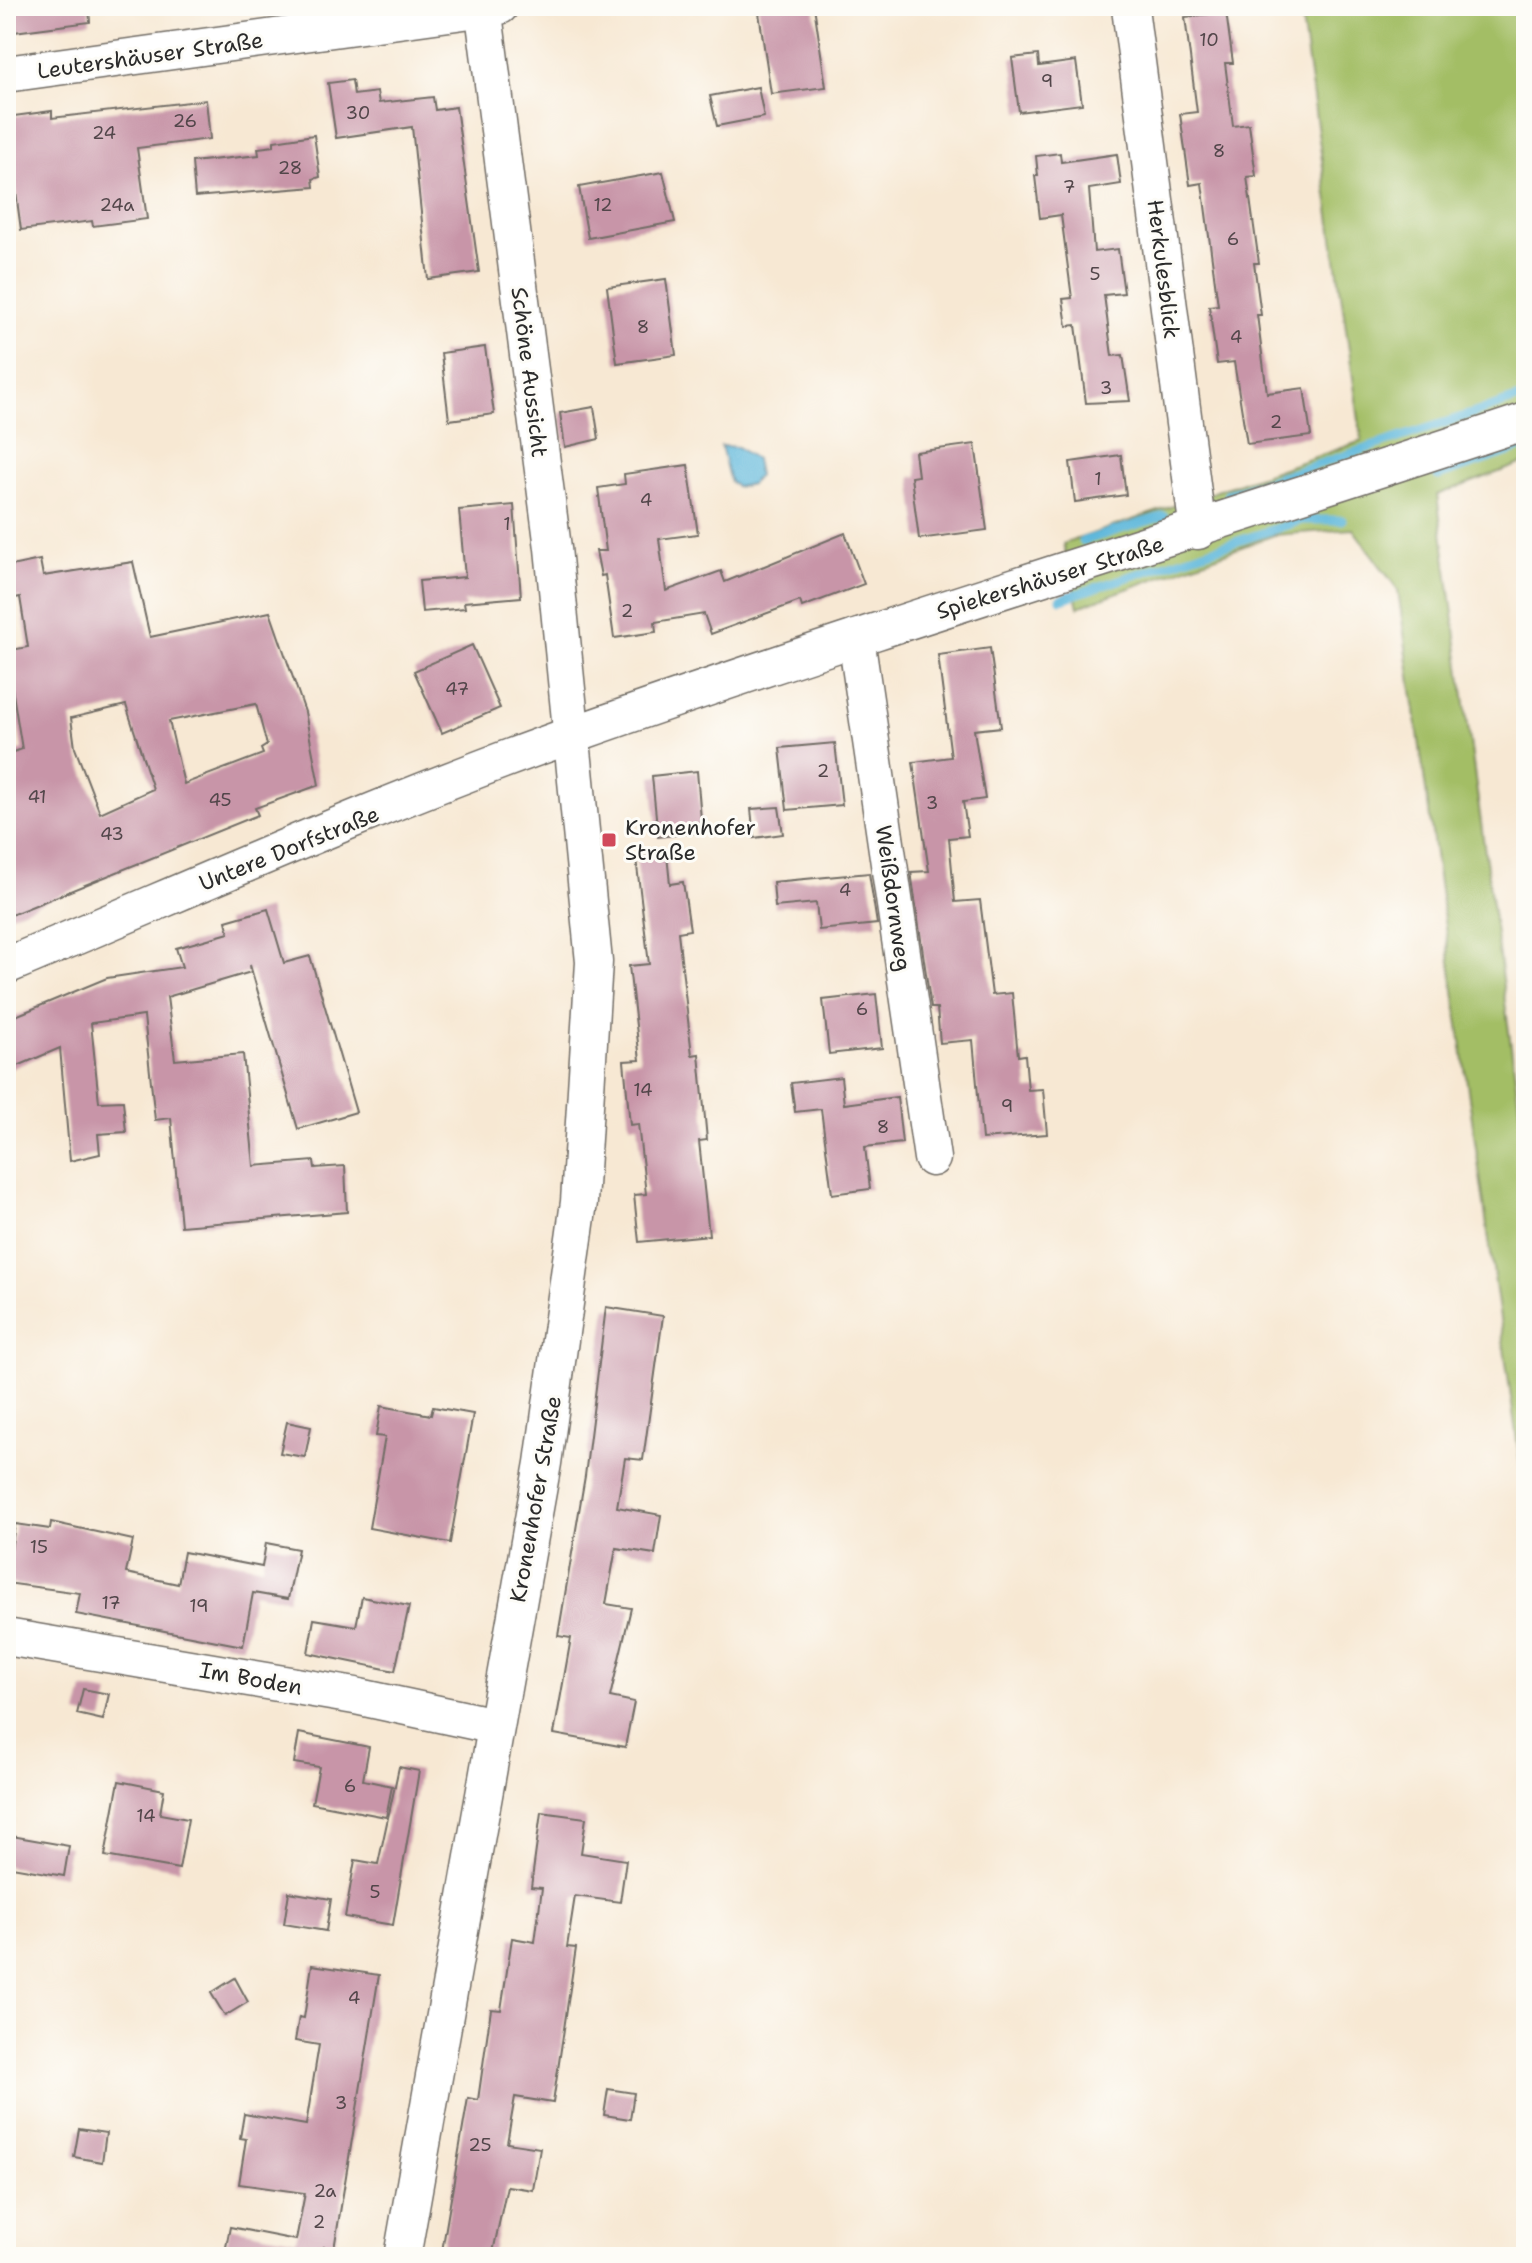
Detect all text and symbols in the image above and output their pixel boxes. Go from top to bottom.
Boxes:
street label: Leutershäuser Straße [35,25,265,86]
house number: 10 [1199,28,1219,52]
house number: 9 [1041,69,1053,93]
house number: 30 [346,101,370,125]
house number: 26 [173,109,197,133]
house number: 24 [92,121,116,145]
house number: 8 [1213,139,1225,163]
house number: 28 [278,156,302,180]
house number: 7 [1063,175,1075,199]
house number: 24a [100,193,134,217]
house number: 12 [593,193,613,217]
street label: Herkulesblick [1141,198,1186,340]
house number: 6 [1227,227,1239,251]
house number: 5 [1089,262,1101,286]
street label: Schöne Aussicht [505,285,554,459]
house number: 8 [637,315,649,339]
house number: 4 [1230,325,1242,349]
house number: 3 [1100,376,1112,400]
house number: 2 [1270,410,1282,434]
house number: 1 [1094,467,1102,491]
house number: 4 [640,488,652,512]
house number: 1 [503,512,511,536]
street label: Spiekershäuser Straße [933,529,1168,626]
house number: 2 [621,599,633,623]
house number: 47 [445,677,469,701]
house number: 2 [817,759,829,783]
house number: 41 [27,785,47,809]
house number: 45 [208,788,232,812]
house number: 3 [926,791,938,815]
street label: Untere Dorfstraße [195,799,384,898]
place label: Kronenhofer Straße [625,813,756,867]
house number: 43 [100,822,124,846]
street label: Weißdornweg [869,823,918,973]
marker: Kronenhofer Straße [600,831,618,849]
house number: 4 [839,878,851,902]
house number: 6 [856,997,868,1021]
house number: 14 [633,1078,653,1102]
house number: 9 [1001,1094,1013,1118]
house number: 8 [877,1115,889,1139]
street label: Kronenhofer Straße [503,1393,568,1605]
house number: 15 [30,1535,48,1559]
house number: 17 [101,1591,121,1615]
house number: 19 [189,1594,209,1618]
street label: Im Boden [197,1655,304,1702]
house number: 6 [344,1774,356,1798]
house number: 14 [136,1804,156,1828]
house number: 5 [369,1880,381,1904]
house number: 4 [348,1986,360,2010]
house number: 3 [335,2091,347,2115]
house number: 25 [468,2133,492,2157]
house number: 2a [313,2179,337,2203]
house number: 2 [313,2210,325,2234]

